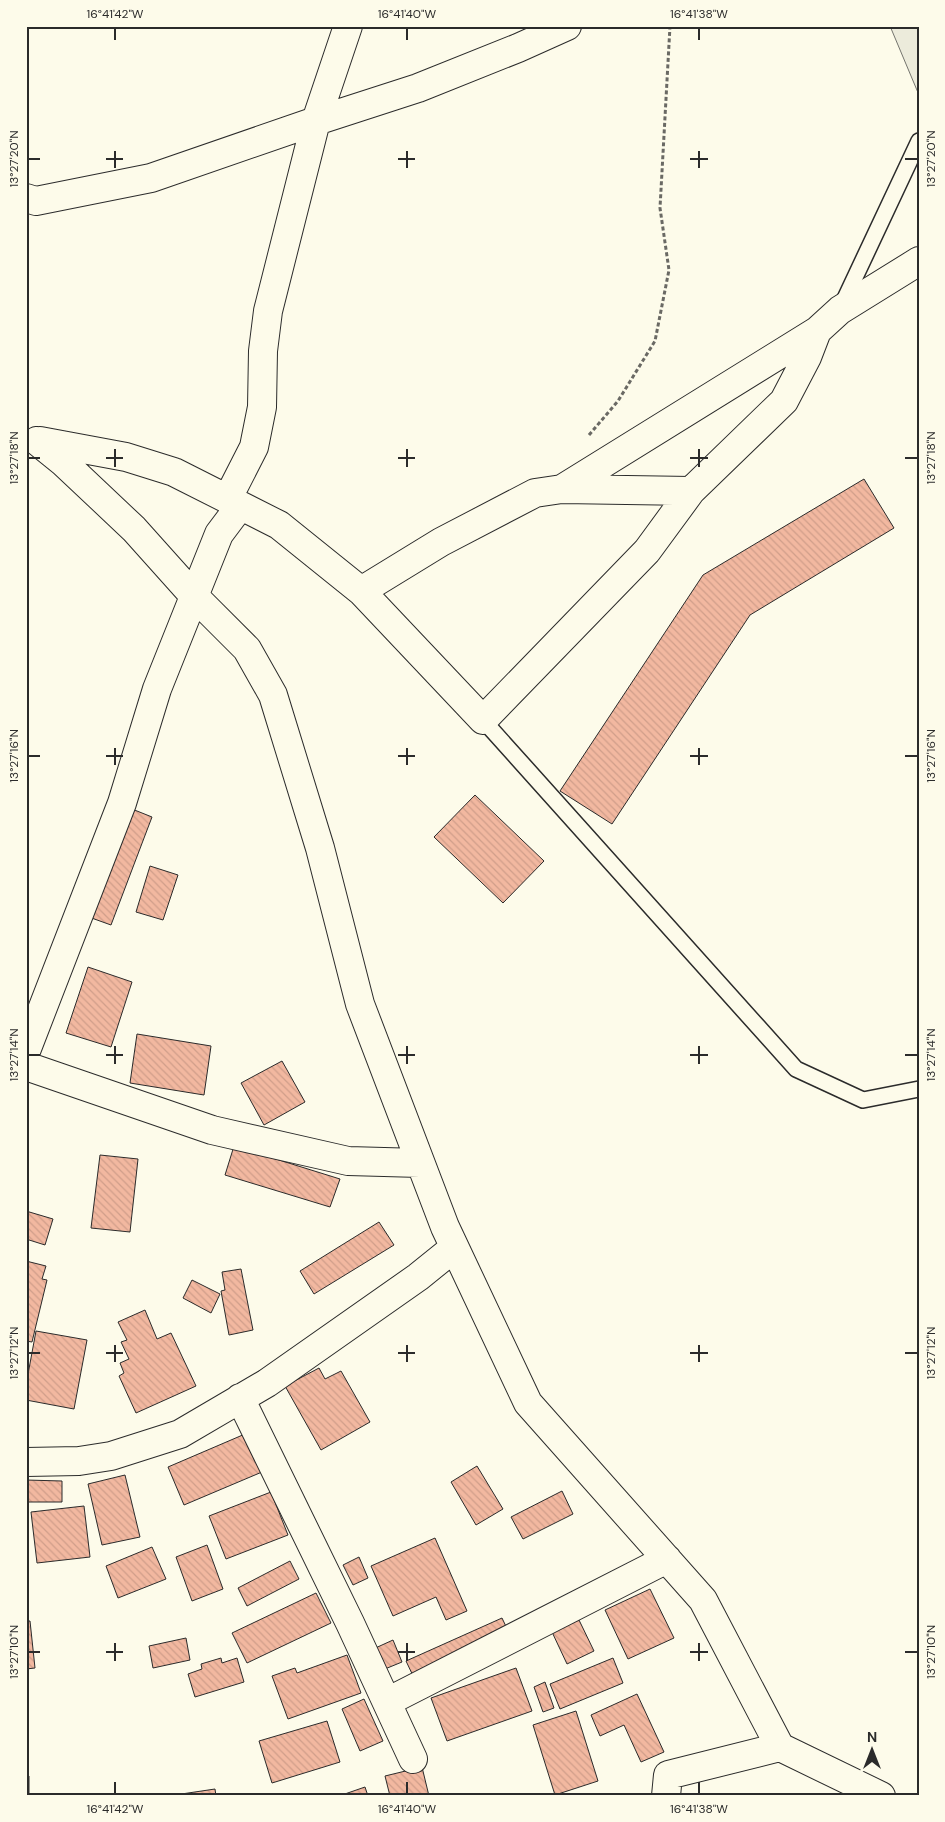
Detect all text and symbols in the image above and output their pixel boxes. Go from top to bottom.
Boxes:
text: 16°41'42"W [86,6,144,22]
text: 16°41'40"W [378,6,437,22]
text: 16°41'38"W [670,6,728,22]
text: 13°27'20"N [6,130,22,188]
text: 13°27'20"N [923,130,939,188]
text: 13°27'18"N [6,431,22,485]
text: 13°27'18"N [923,431,939,485]
text: 13°27'16"N [6,729,22,783]
text: 13°27'16"N [923,729,939,783]
text: 13°27'14"N [6,1028,22,1082]
text: 13°27'14"N [923,1028,939,1082]
text: 13°27'12"N [6,1327,22,1379]
text: 13°27'12"N [923,1327,939,1379]
text: 13°27'10"N [6,1625,22,1679]
text: 13°27'10"N [923,1625,939,1679]
north arrow [848,1724,898,1774]
text: N [867,1728,877,1746]
text: 16°41'42"W [86,1801,144,1817]
text: 16°41'40"W [378,1801,437,1817]
text: 16°41'38"W [670,1801,728,1817]

